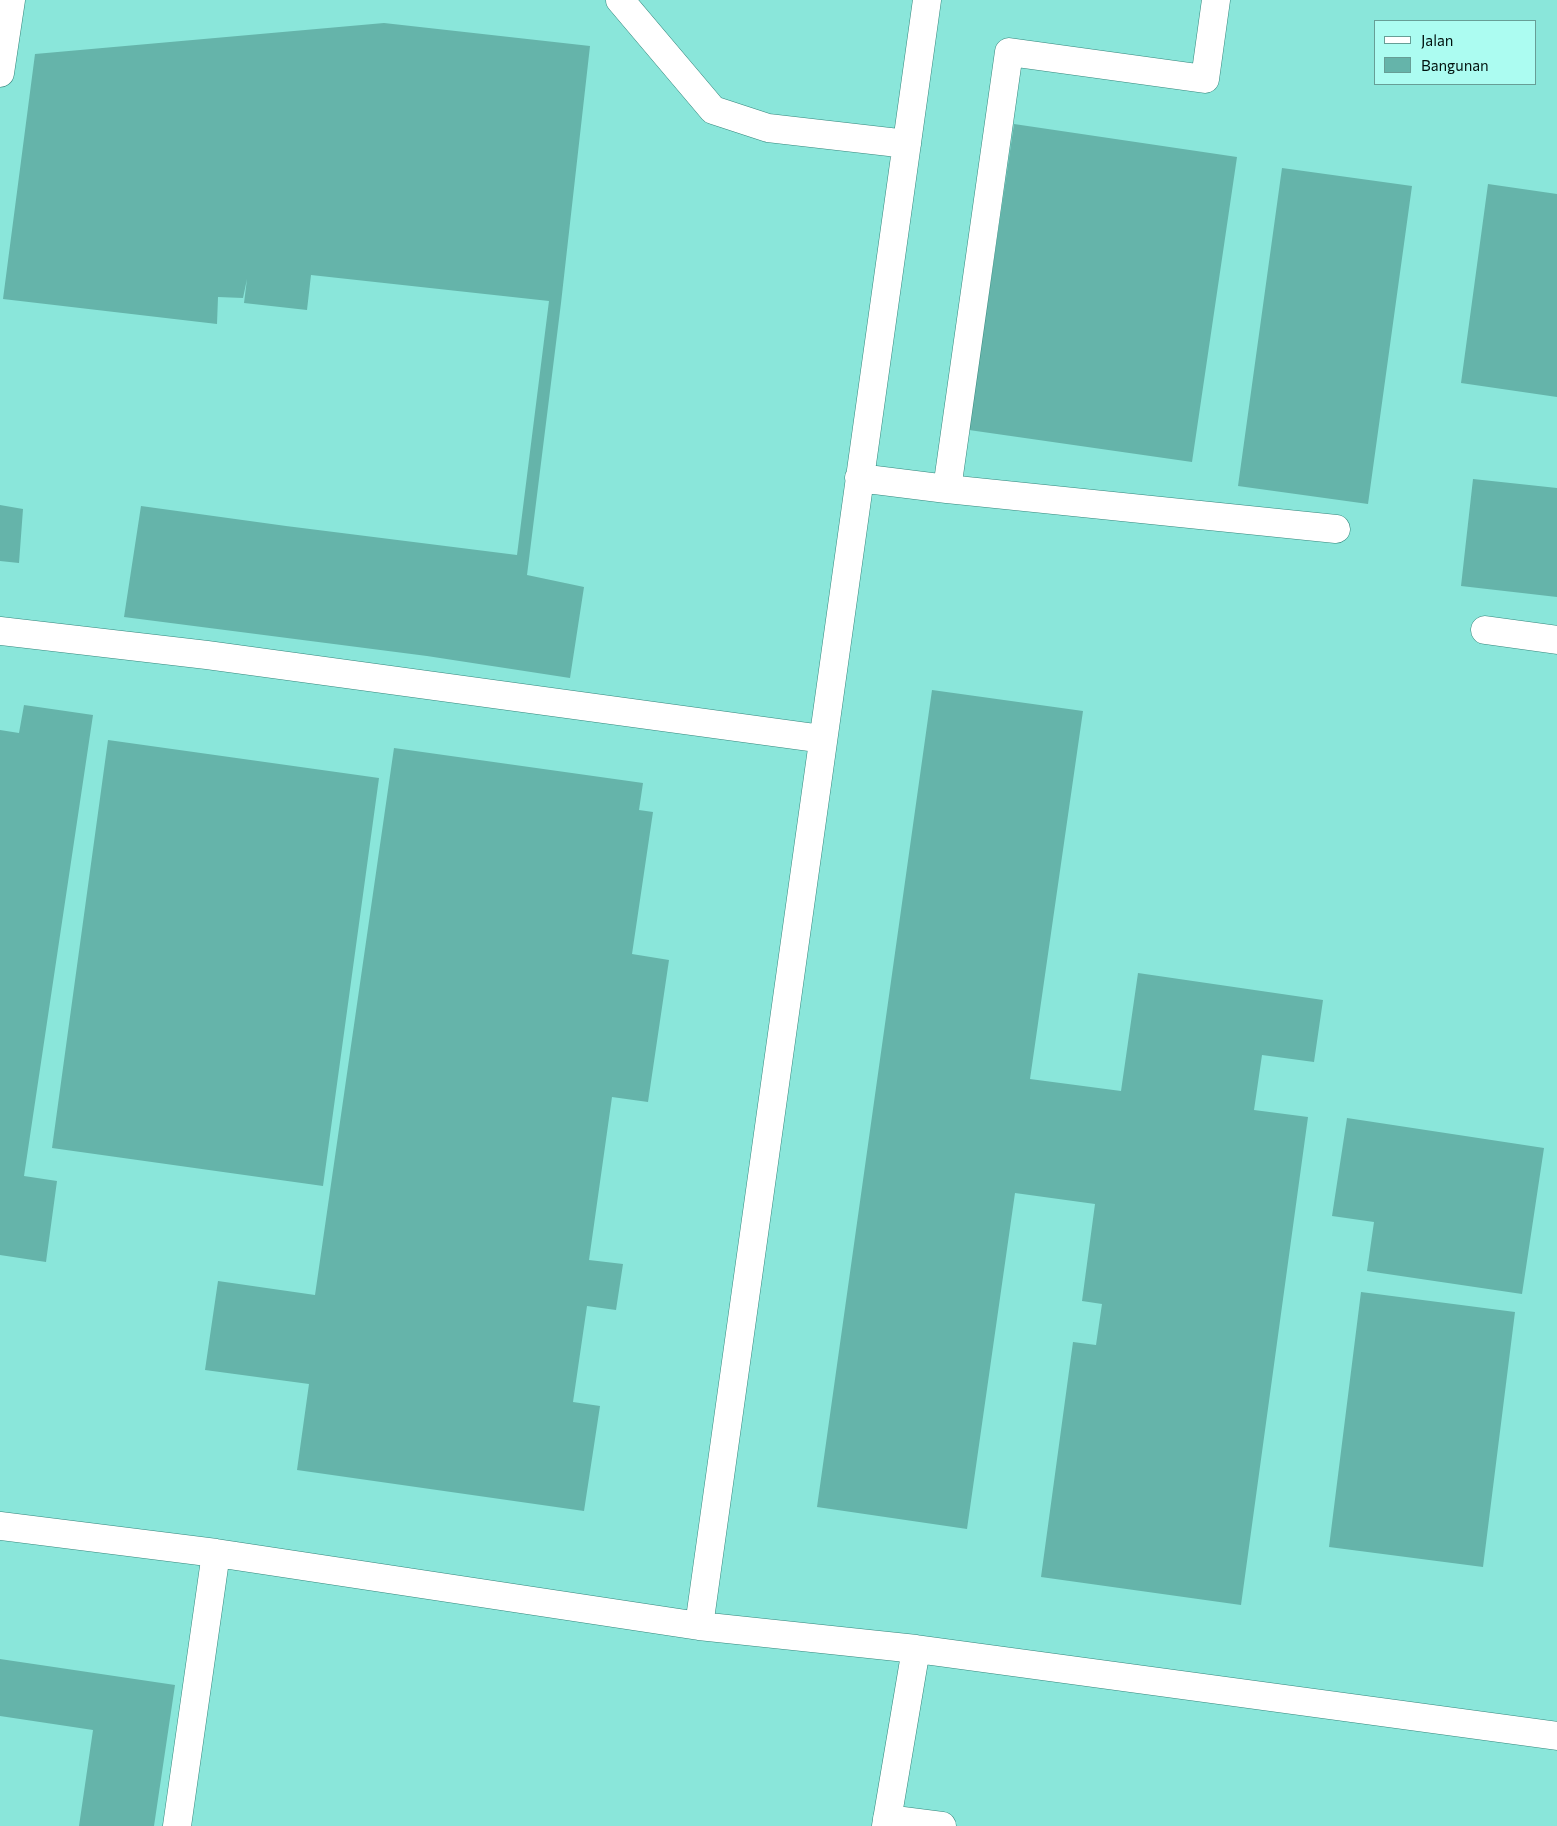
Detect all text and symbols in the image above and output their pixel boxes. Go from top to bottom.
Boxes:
legend [1374,20,1537,85]
text: Jalan [1421,31,1453,49]
text: Bangunan [1421,56,1489,74]

